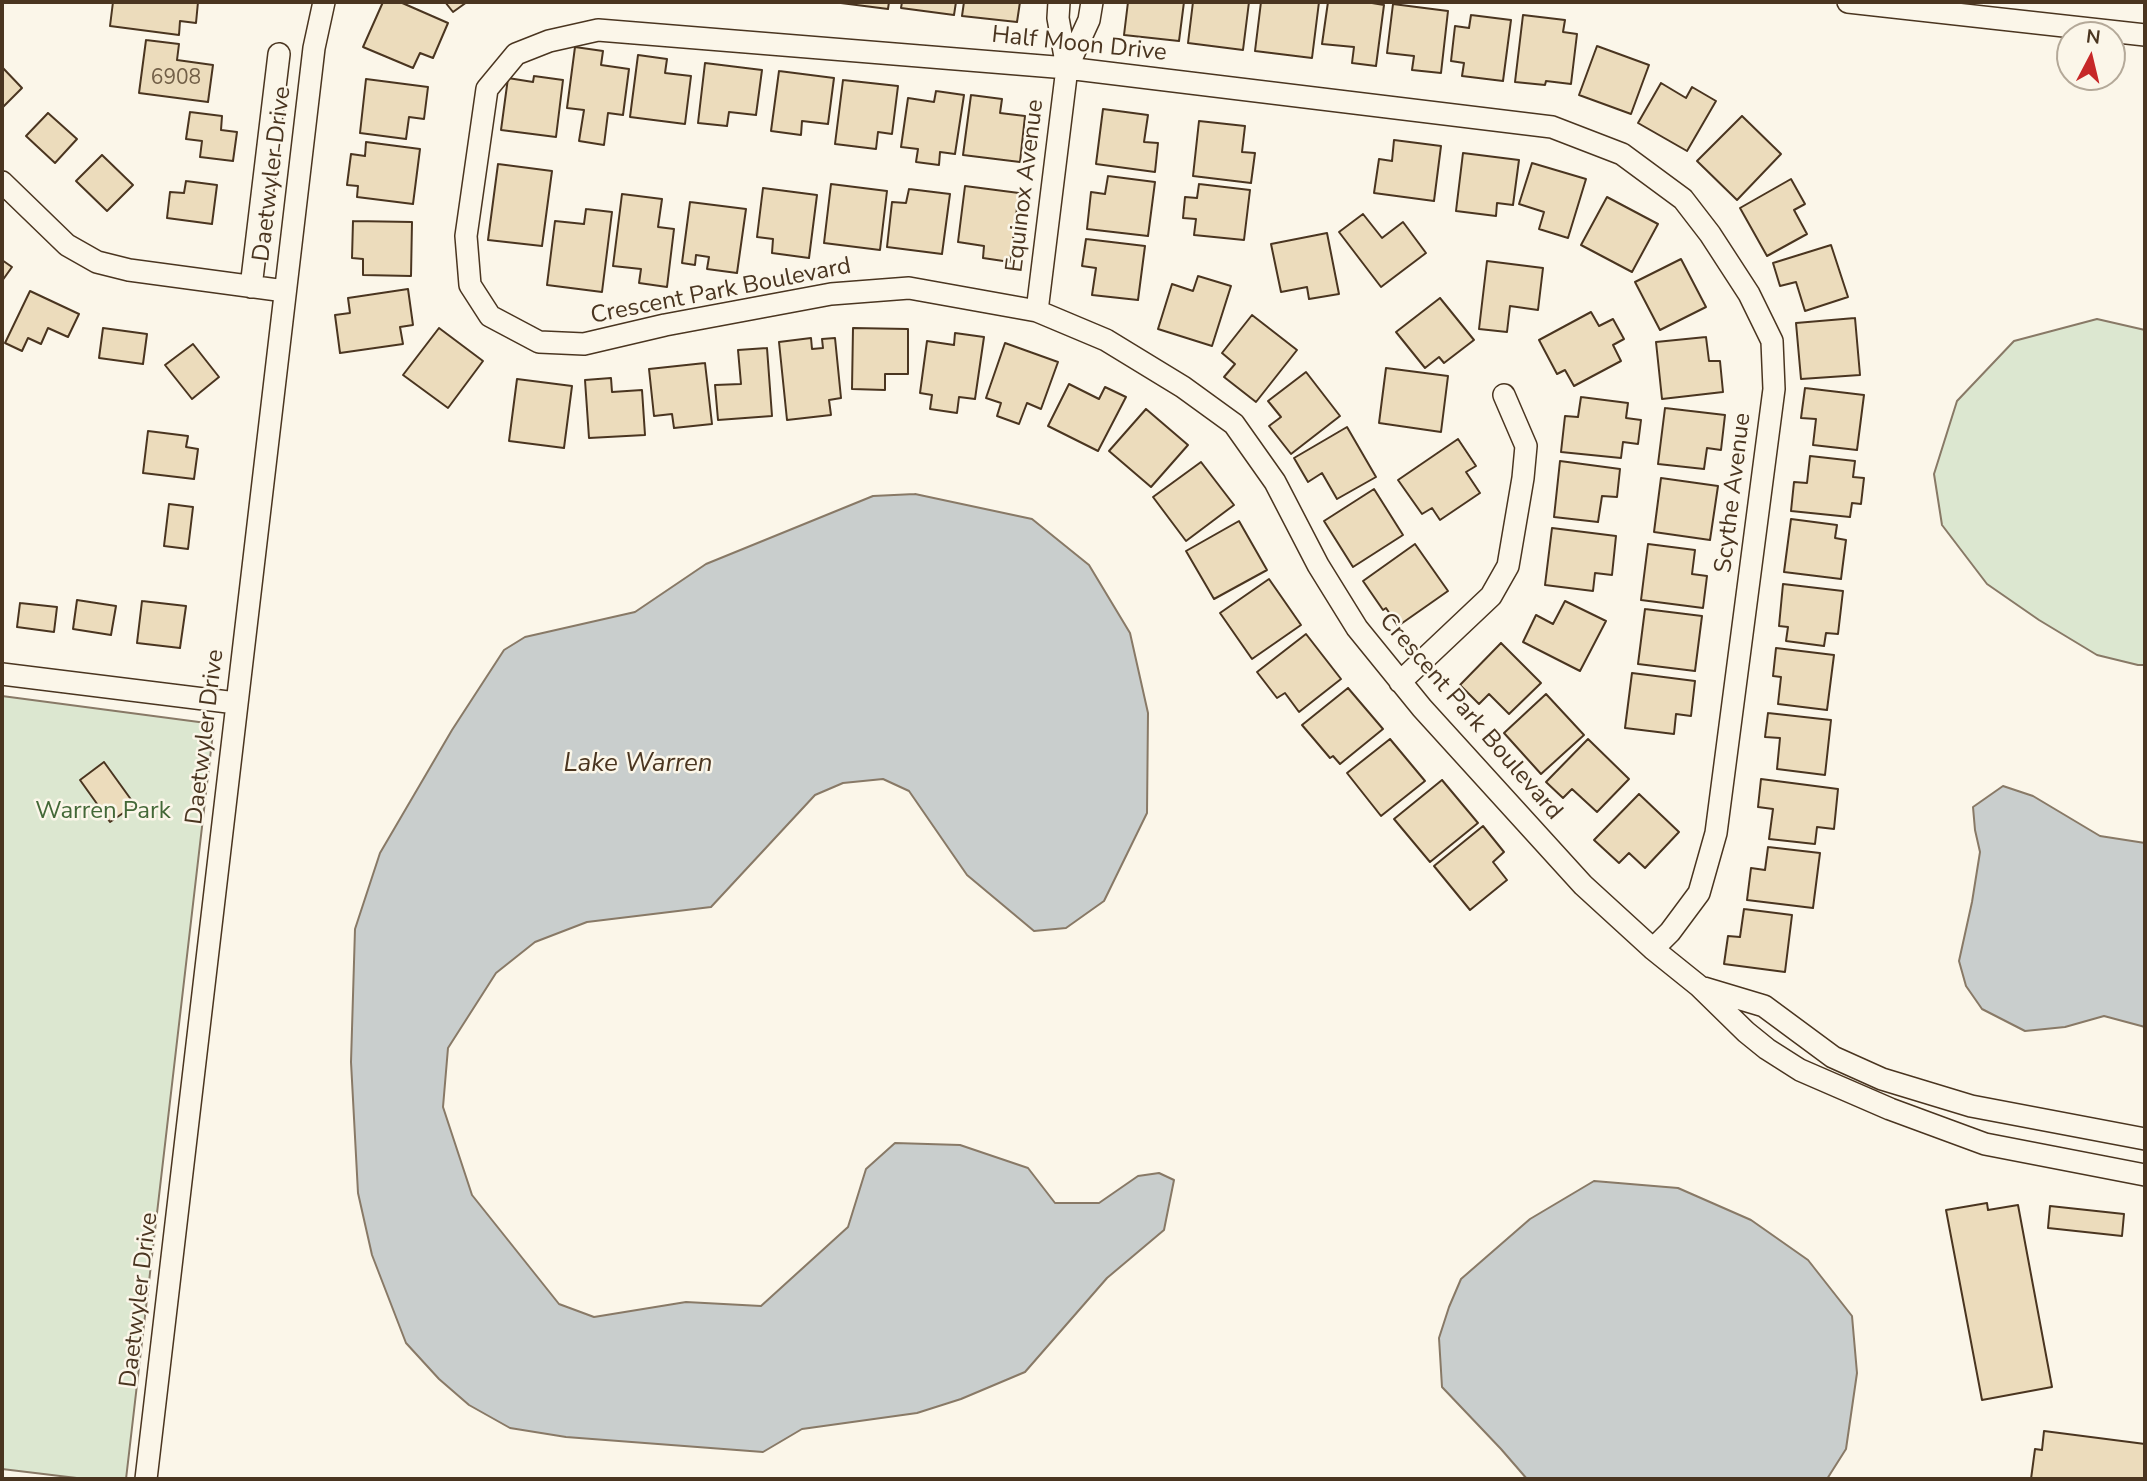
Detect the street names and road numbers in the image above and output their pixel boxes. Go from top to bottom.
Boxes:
street label: Half Moon Drive [990,21,1168,69]
street label: Daetwyler Drive [248,85,298,263]
street label: Equinox Avenue [1001,98,1051,274]
street label: Crescent Park Boulevard [588,253,854,331]
street label: Scythe Avenue [1710,411,1758,575]
street label: Crescent Park Boulevard [1372,608,1568,826]
street label: Daetwyler Drive [181,648,231,826]
street label: Daetwyler Drive [115,1211,165,1389]

